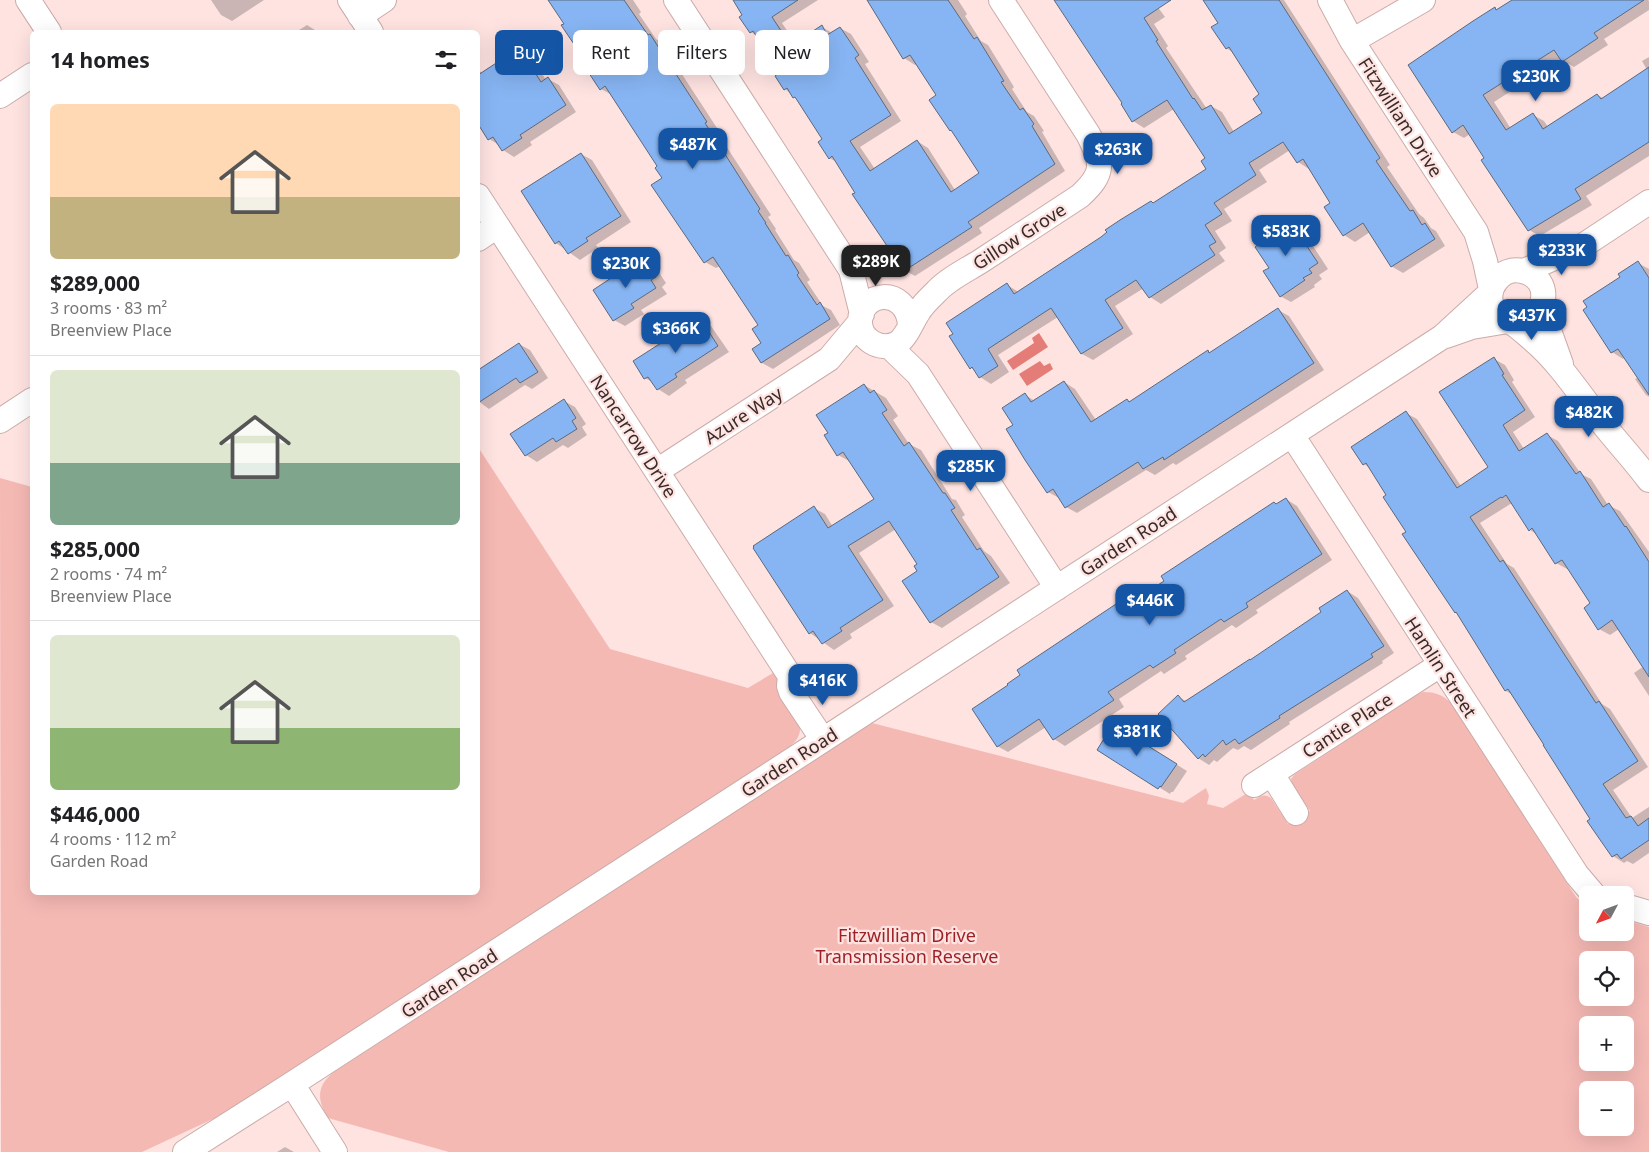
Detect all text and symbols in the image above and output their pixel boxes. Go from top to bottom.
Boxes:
chip: Buy [495,30,563,75]
chip: Rent [573,30,648,75]
chip: Filters [658,30,745,75]
chip: New [755,30,829,75]
text: 14 homes [50,46,150,74]
icon: filters [432,46,460,74]
street label: Fitzwilliam Drive [1353,53,1449,181]
pin: $230K [1501,59,1571,102]
text: $230K [1512,65,1560,87]
pin: $487K [658,128,728,170]
pin: $263K [1083,132,1153,175]
text: $487K [669,133,717,155]
icon: home [210,137,300,227]
text: $263K [1094,138,1142,160]
street label: Gillow Grove [968,197,1070,275]
pin: $583K [1251,214,1321,257]
text: $583K [1262,220,1310,242]
pin: $233K [1527,234,1597,276]
text: $233K [1538,239,1586,261]
pin: $289K [841,244,911,287]
pin: $230K [591,246,661,289]
text: $289K [852,250,900,272]
text: $230K [602,252,650,274]
text: $289,000 [50,269,140,297]
text: 3 rooms · 83 m² [50,297,167,319]
pin: $437K [1497,298,1567,341]
text: $437K [1508,304,1556,326]
pin: $366K [641,312,711,354]
text: $366K [652,317,700,339]
text: Breenview Place [50,319,172,341]
street label: Nancarrow Drive [585,370,683,502]
street label: Azure Way [699,380,787,449]
pin: $482K [1554,396,1624,438]
text: $482K [1565,401,1613,423]
icon: home [210,402,300,492]
pin: $285K [936,450,1006,492]
text: $285K [947,455,995,477]
street label: Garden Road [1075,501,1181,581]
text: $285,000 [50,535,140,563]
text: 2 rooms · 74 m² [50,563,167,585]
pin: $446K [1115,584,1185,626]
text: Breenview Place [50,585,172,607]
text: $446K [1126,589,1174,611]
street label: Hamlin Street [1399,612,1483,722]
pin: $416K [788,664,858,706]
icon: home [210,667,300,757]
text: $416K [799,669,847,691]
street label: Cantie Place [1297,687,1397,763]
pin: $381K [1102,714,1172,757]
text: $381K [1113,720,1161,742]
street label: Garden Road [736,722,842,802]
text: $446,000 [50,800,140,828]
text: 4 rooms · 112 m² [50,828,176,850]
text: Garden Road [50,850,148,872]
north arrow [1579,886,1634,941]
map controls [1579,886,1634,1136]
park label: Fitzwilliam Drive Transmission Reserve [816,923,998,968]
street label: Garden Road [396,943,502,1023]
button: locate [1579,951,1634,1006]
button: + [1579,1016,1634,1071]
button: − [1579,1081,1634,1136]

